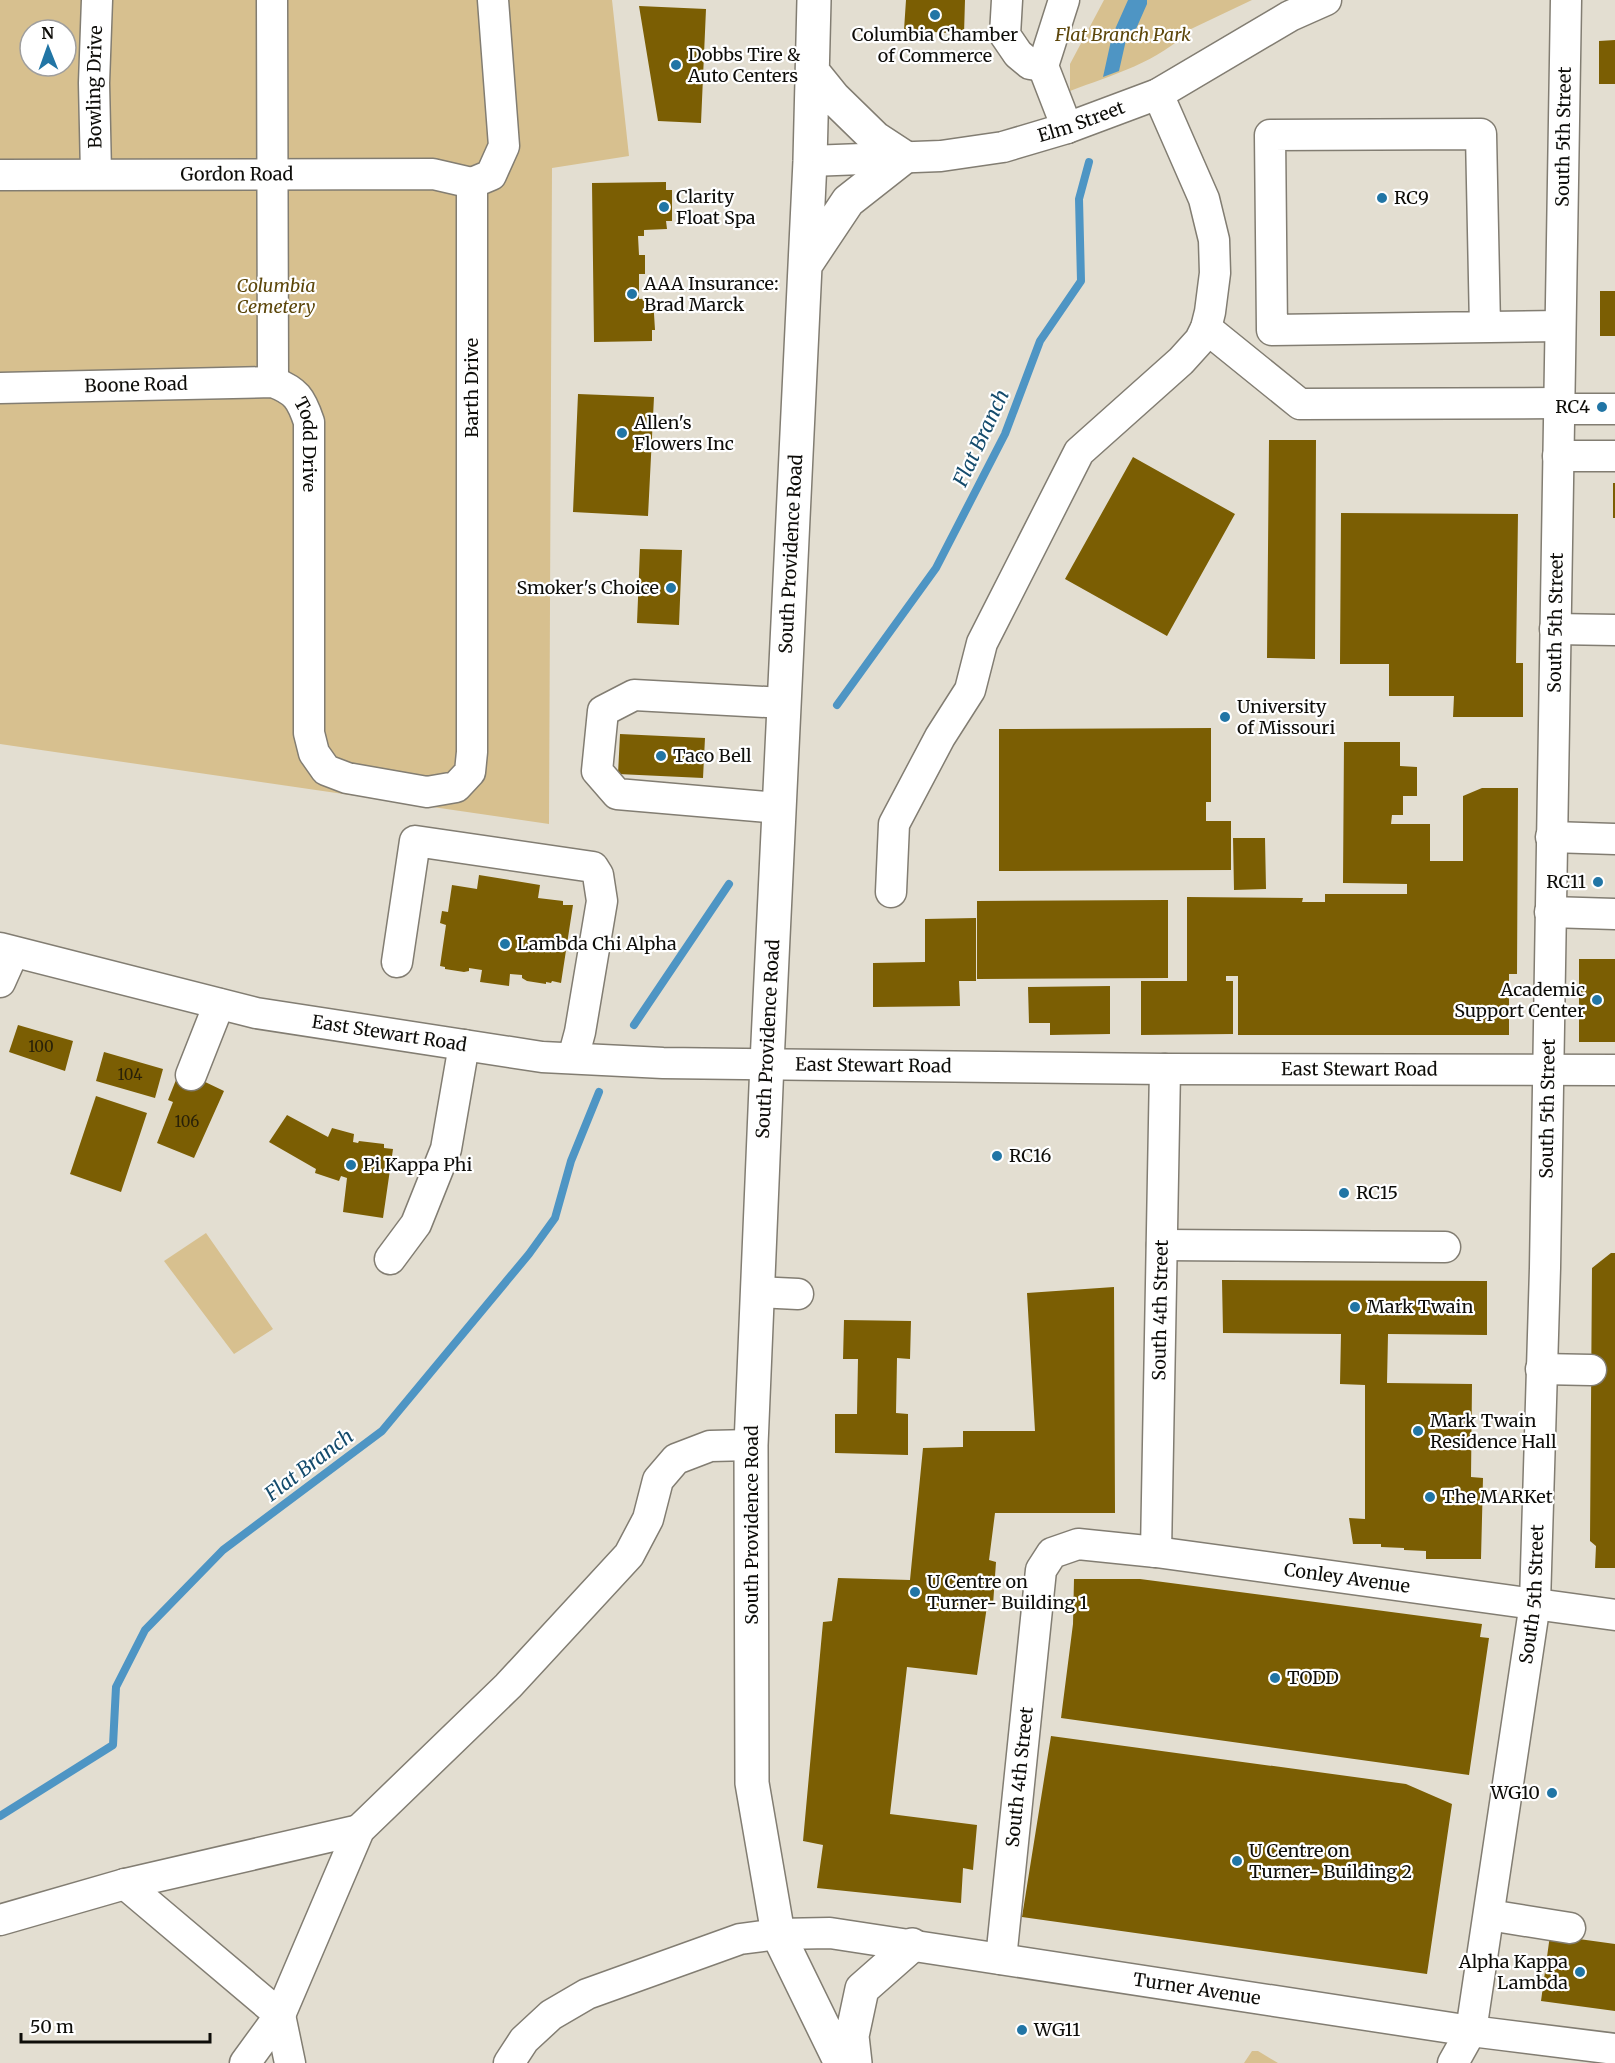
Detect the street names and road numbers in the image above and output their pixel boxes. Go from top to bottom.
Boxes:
street label: Bowling Drive [82,25,107,149]
street label: South 5th Street [1551,66,1576,207]
street label: Elm Street [1035,95,1128,147]
street label: Gordon Road [181,162,294,186]
street label: Barth Drive [460,338,483,438]
street label: Boone Road [84,372,188,397]
street label: Todd Drive [289,393,321,492]
street label: South Providence Road [774,454,807,654]
street label: South 5th Street [1543,552,1568,693]
street label: South Providence Road [751,939,784,1139]
street label: East Stewart Road [310,1010,469,1056]
street label: South 5th Street [1534,1038,1560,1179]
street label: East Stewart Road [795,1053,952,1077]
street label: East Stewart Road [1281,1057,1438,1081]
street label: South 4th Street [1147,1239,1173,1381]
street label: South Providence Road [740,1425,763,1625]
street label: South 5th Street [1514,1524,1548,1666]
street label: Conley Avenue [1283,1558,1411,1598]
street label: South 4th Street [1001,1706,1038,1848]
street label: Turner Avenue [1132,1968,1262,2010]

